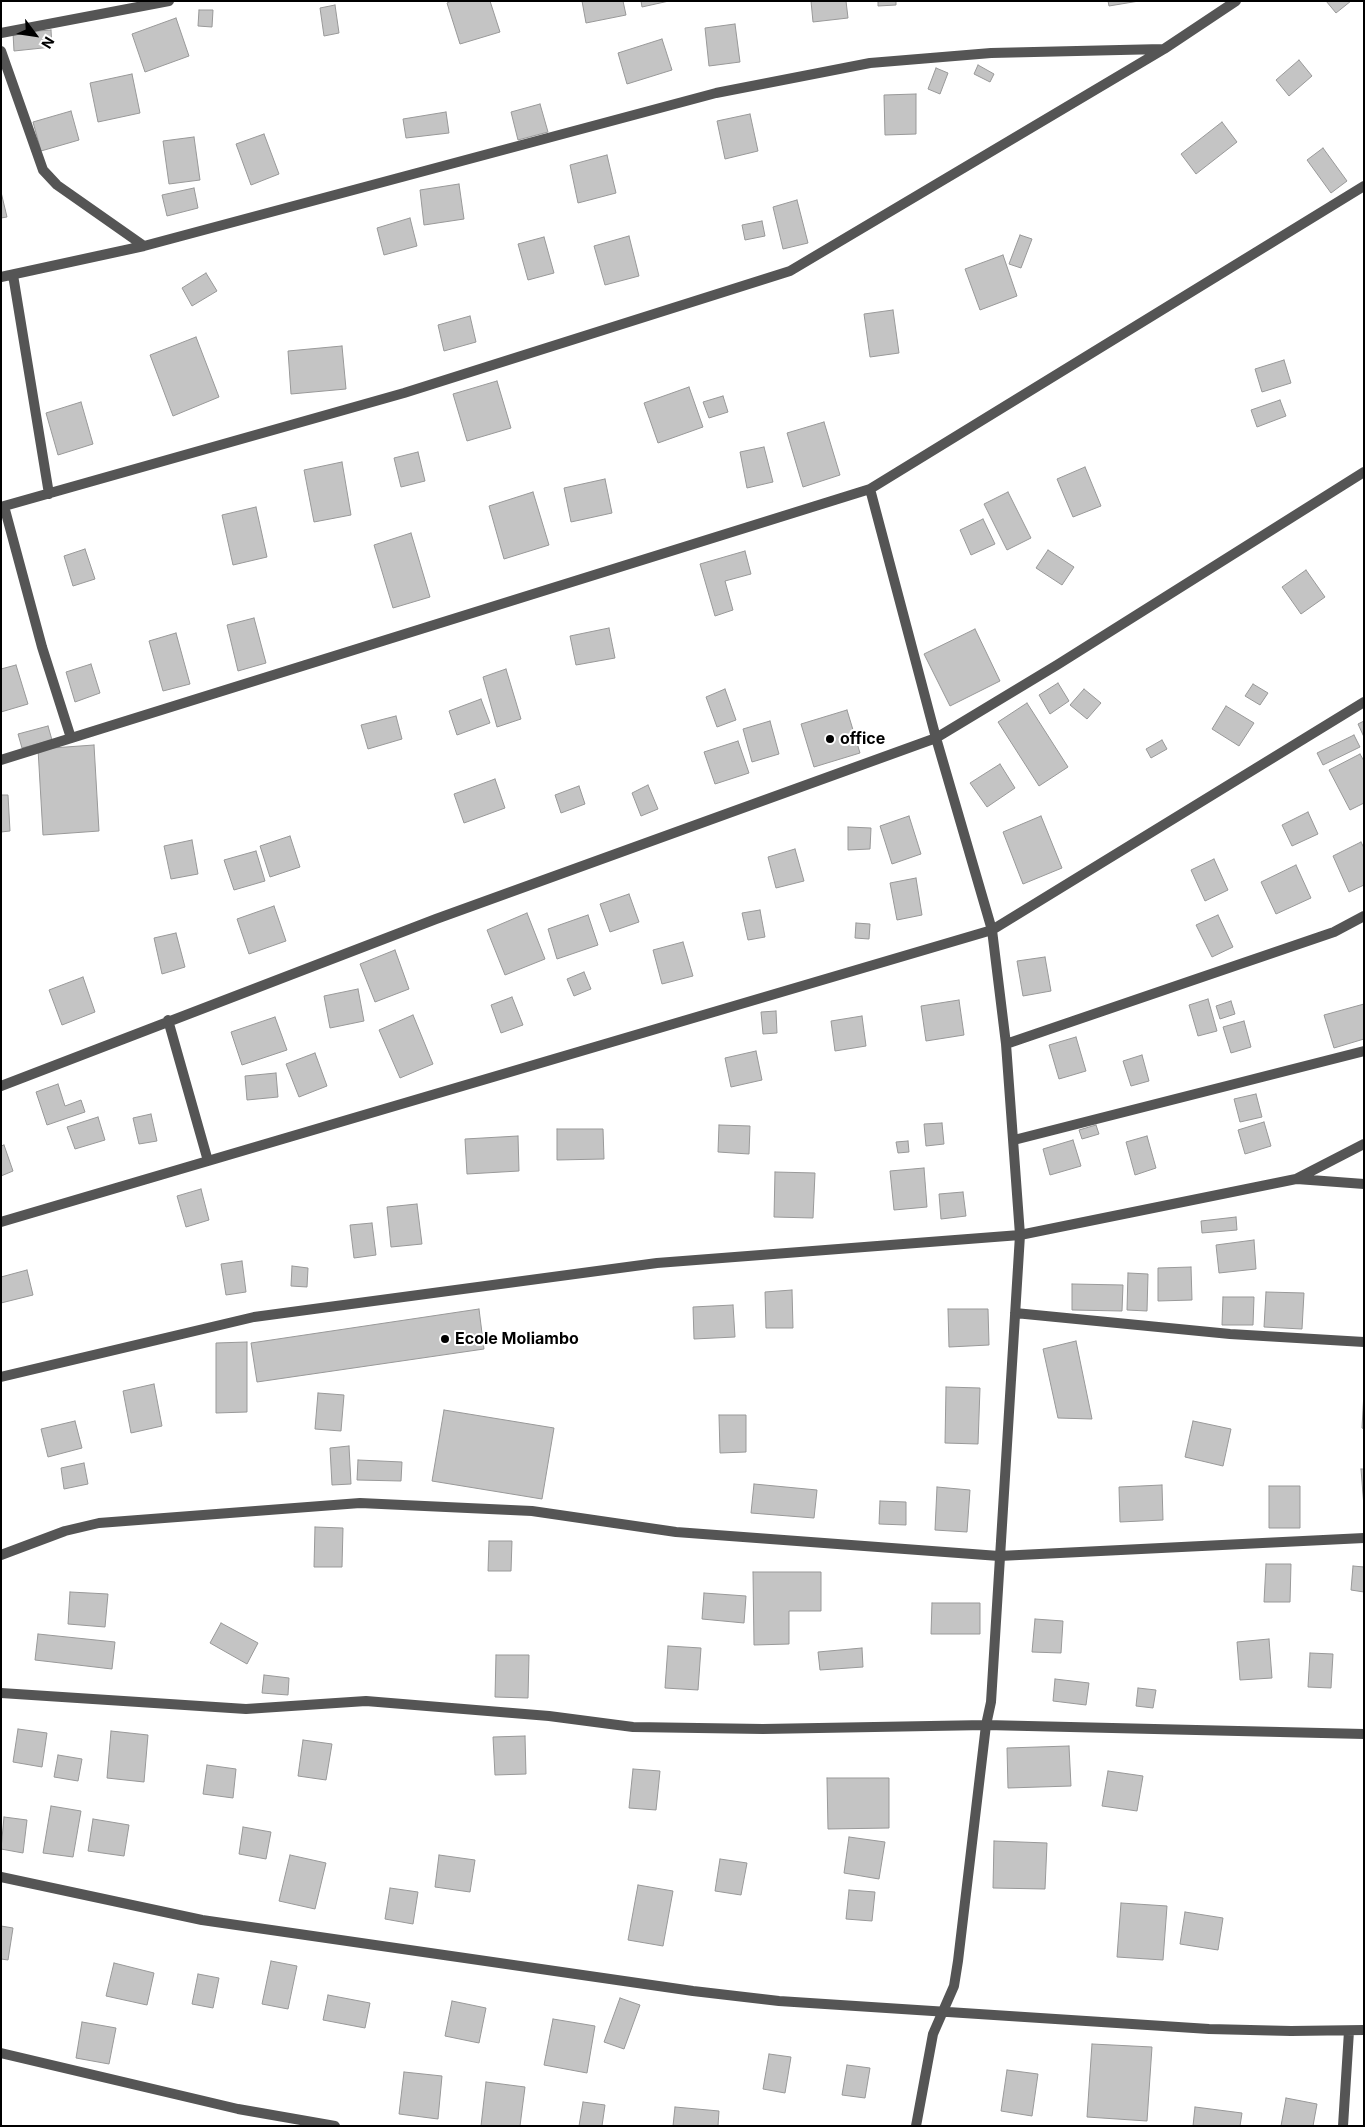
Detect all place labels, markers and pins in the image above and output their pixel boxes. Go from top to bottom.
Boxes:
place label: office [840,729,885,749]
marker: office [824,733,836,745]
place label: Ecole Moliambo [455,1329,579,1349]
marker: Ecole Moliambo [439,1333,451,1345]

